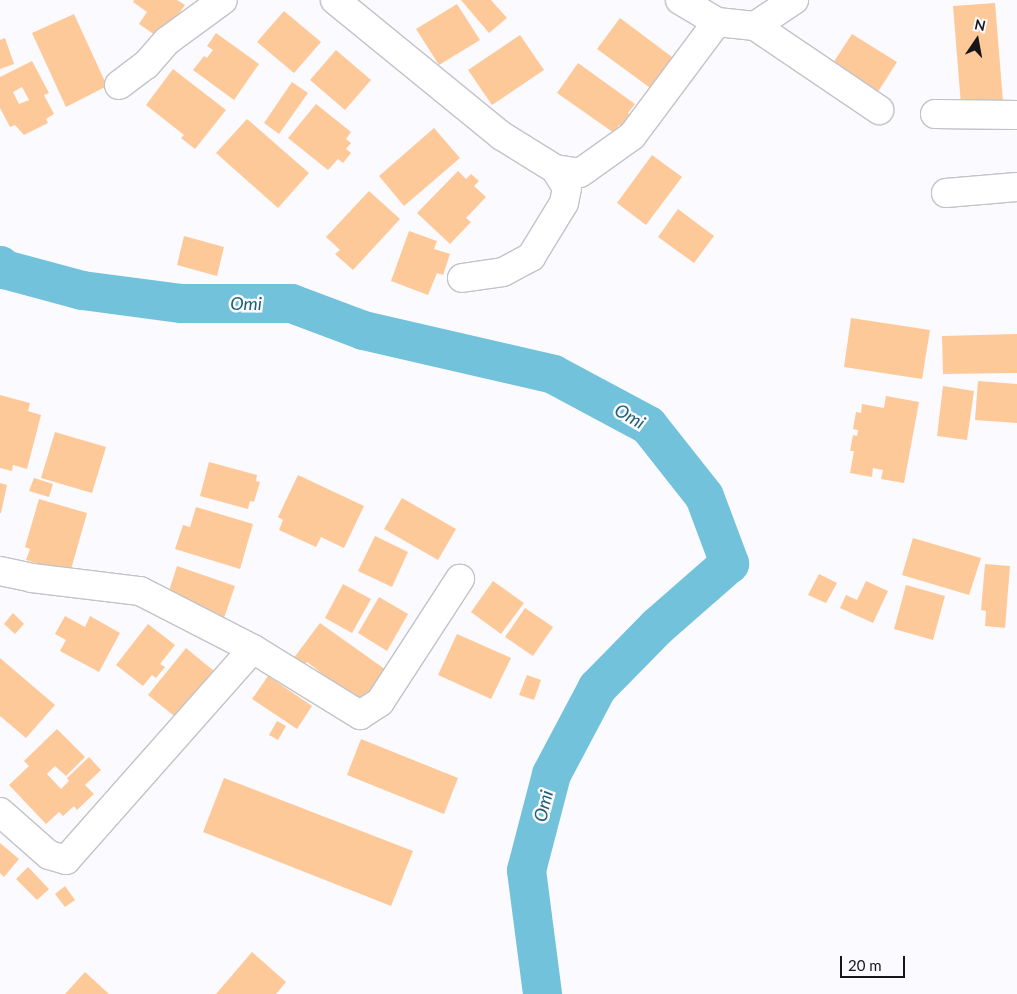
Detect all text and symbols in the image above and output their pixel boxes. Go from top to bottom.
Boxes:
north arrow [952,15,1002,65]
text: N [973,15,987,34]
water label: Omi [230,292,262,314]
water label: Omi [611,399,649,433]
water label: Omi [529,788,557,824]
scale bar [842,946,907,978]
text: 20 m [848,956,882,974]

